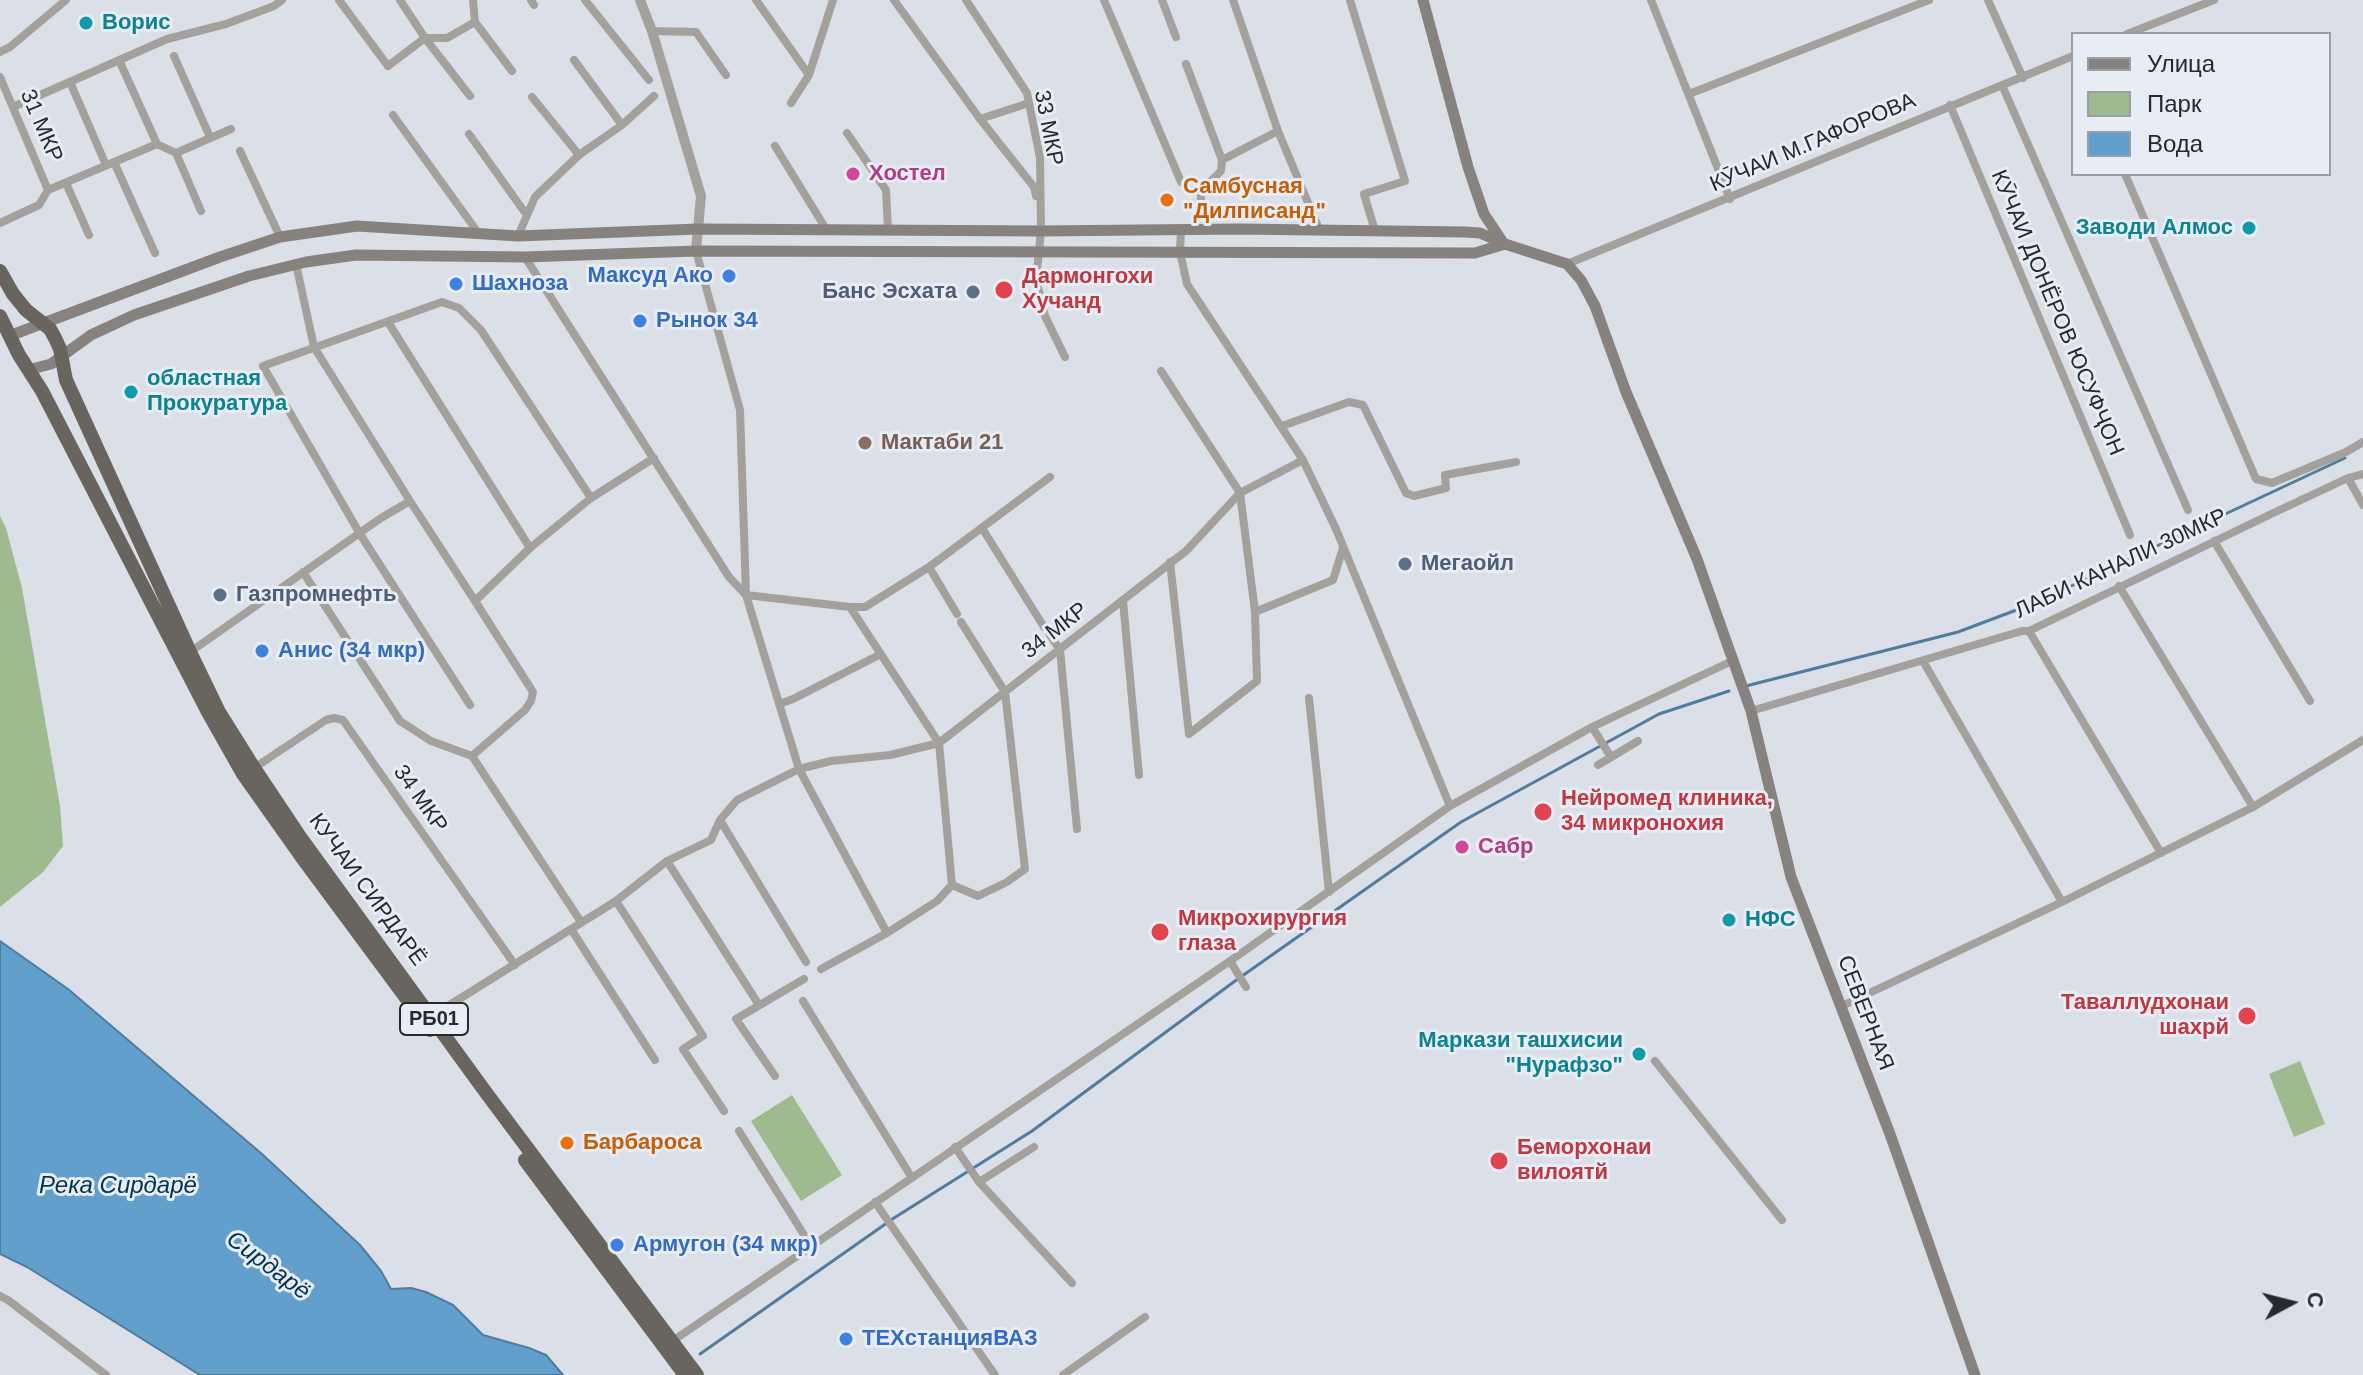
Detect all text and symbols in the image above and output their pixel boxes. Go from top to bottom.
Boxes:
place label: Ворис [102,10,171,36]
marker: Ворис [77,14,95,32]
legend [2071,32,2331,176]
text: Улица [2147,50,2215,77]
street label: 31 МКР [14,86,68,166]
street label: 33 МКР [1028,88,1068,168]
street label: КӮЧАИ М.ГАФОРОВА [1706,88,1920,198]
text: Парк [2147,90,2201,117]
text: Вода [2147,130,2203,157]
place label: Хостел [869,161,946,187]
marker: Хостел [844,165,862,183]
street label: КӮЧАИ ДОНЁРОВ ЮСУФҶОН [1985,166,2129,460]
place label: Самбусная "Дилписанд" [1183,174,1326,226]
marker: Самбусная "Дилписанд" [1158,191,1176,209]
place label: Заводи Алмос [2076,215,2233,241]
marker: Заводи Алмос [2240,219,2258,237]
place label: Максуд Ако [587,263,713,289]
place label: Дармонгохи Хучанд [1022,264,1153,316]
marker: Максуд Ако [720,267,738,285]
place label: Шахноза [472,271,568,297]
marker: Шахноза [447,275,465,293]
place label: Банс Эсхата [822,279,957,305]
marker: Дармонгохи Хучанд [993,279,1015,301]
marker: Банс Эсхата [964,283,982,301]
place label: Рынок 34 [656,308,758,334]
marker: Рынок 34 [631,312,649,330]
place label: областная Прокуратура [147,366,287,418]
marker: областная Прокуратура [122,383,140,401]
place label: Мактаби 21 [881,430,1004,456]
marker: Мактаби 21 [856,434,874,452]
street label: ЛАБИ КАНАЛИ 30МКР [2011,503,2231,625]
place label: Мегаойл [1421,551,1514,577]
marker: Мегаойл [1396,555,1414,573]
place label: Газпромнефть [236,582,397,608]
marker: Газпромнефть [211,586,229,604]
street label: 34 МКР [1017,597,1093,665]
place label: Анис (34 мкр) [278,638,425,664]
marker: Анис (34 мкр) [253,642,271,660]
street label: 34 МКР [387,760,453,838]
place label: Нейромед клиника, 34 микронохия [1561,786,1773,838]
marker: Нейромед клиника, 34 микронохия [1532,801,1554,823]
street label: КУЧАИ СИРДАРЁ [303,809,431,971]
place label: Сабр [1478,834,1533,860]
marker: Сабр [1453,838,1471,856]
place label: Микрохирургия глаза [1178,906,1347,958]
place label: НФС [1745,907,1796,933]
marker: НФС [1720,911,1738,929]
marker: Микрохирургия глаза [1149,921,1171,943]
street label: СЕВЕРНАЯ [1831,952,1899,1074]
place label: Таваллудхонаи шахрй [2061,990,2229,1042]
road number: РБ01 [400,1003,468,1035]
marker: Таваллудхонаи шахрй [2236,1005,2258,1027]
place label: Маркази ташхисии "Нурафзо" [1418,1028,1623,1080]
marker: Маркази ташхисии "Нурафзо" [1630,1045,1648,1063]
place label: Барбароса [583,1130,702,1156]
marker: Барбароса [558,1134,576,1152]
place label: Беморхонаи вилоятй [1517,1135,1652,1186]
marker: Беморхонаи вилоятй [1488,1150,1510,1172]
water label: Река Сирдарё [39,1172,197,1200]
water label: Сирдарё [220,1225,316,1307]
place label: Армугон (34 мкр) [633,1232,818,1258]
marker: Армугон (34 мкр) [608,1236,626,1254]
north arrow [2251,1263,2331,1343]
text: С [2302,1291,2329,1309]
place label: ТЕХстанцияВАЗ [862,1326,1038,1352]
marker: ТЕХстанцияВАЗ [837,1330,855,1348]

